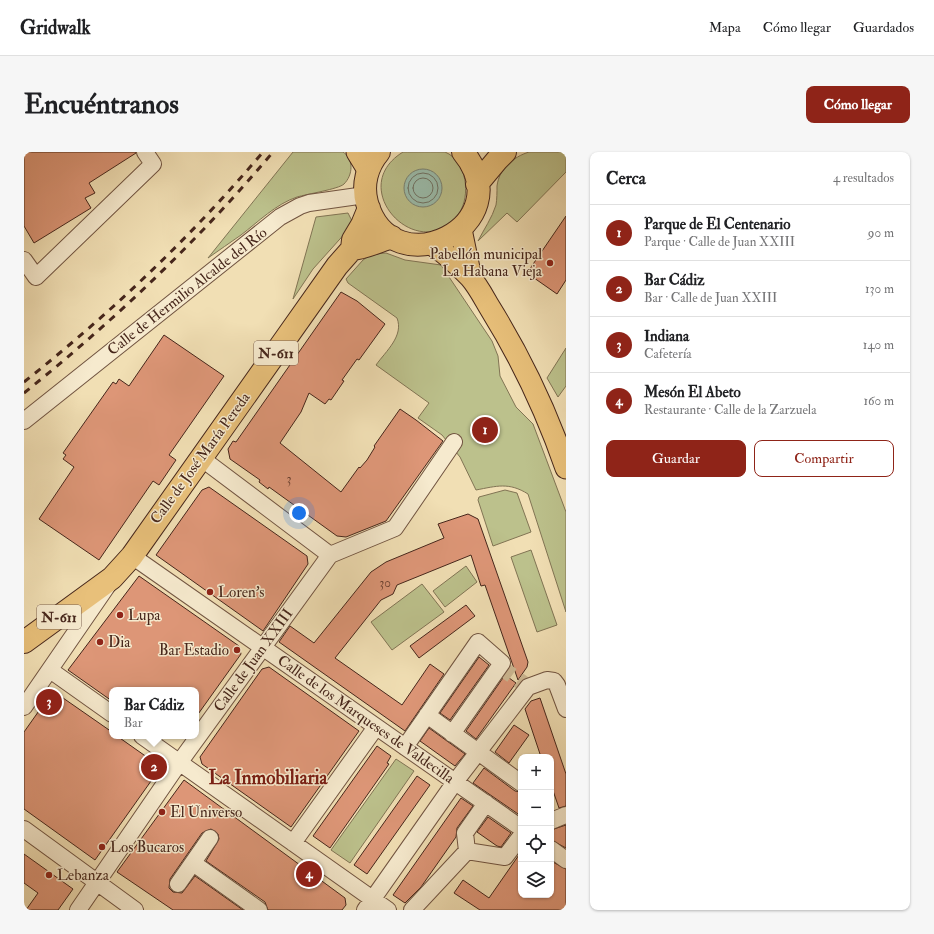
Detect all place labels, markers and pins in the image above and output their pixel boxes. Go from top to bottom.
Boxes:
place label: Pabellón municipal La Habana Vieja [430,245,543,281]
marker: Pabellón municipal La Habana Vieja [545,258,555,268]
pin: 1 [472,415,498,445]
place label: Loren's [218,583,264,602]
marker: Loren's [205,587,215,597]
place label: Lupa [128,606,161,626]
marker: Lupa [115,610,125,620]
place label: Dia [108,633,131,652]
marker: Dia [95,637,105,647]
place label: Bar Estadio [159,641,229,660]
marker: Bar Estadio [232,645,242,655]
pin: 3 [36,687,62,717]
pin: 2 [141,752,167,782]
place label: El Universo [170,803,242,822]
marker: El Universo [157,807,167,817]
place label: Los Bucaros [110,838,184,857]
marker: Los Bucaros [97,842,107,852]
pin: 4 [296,859,322,889]
place label: Lebanza [57,866,110,885]
marker: Lebanza [44,870,54,880]

